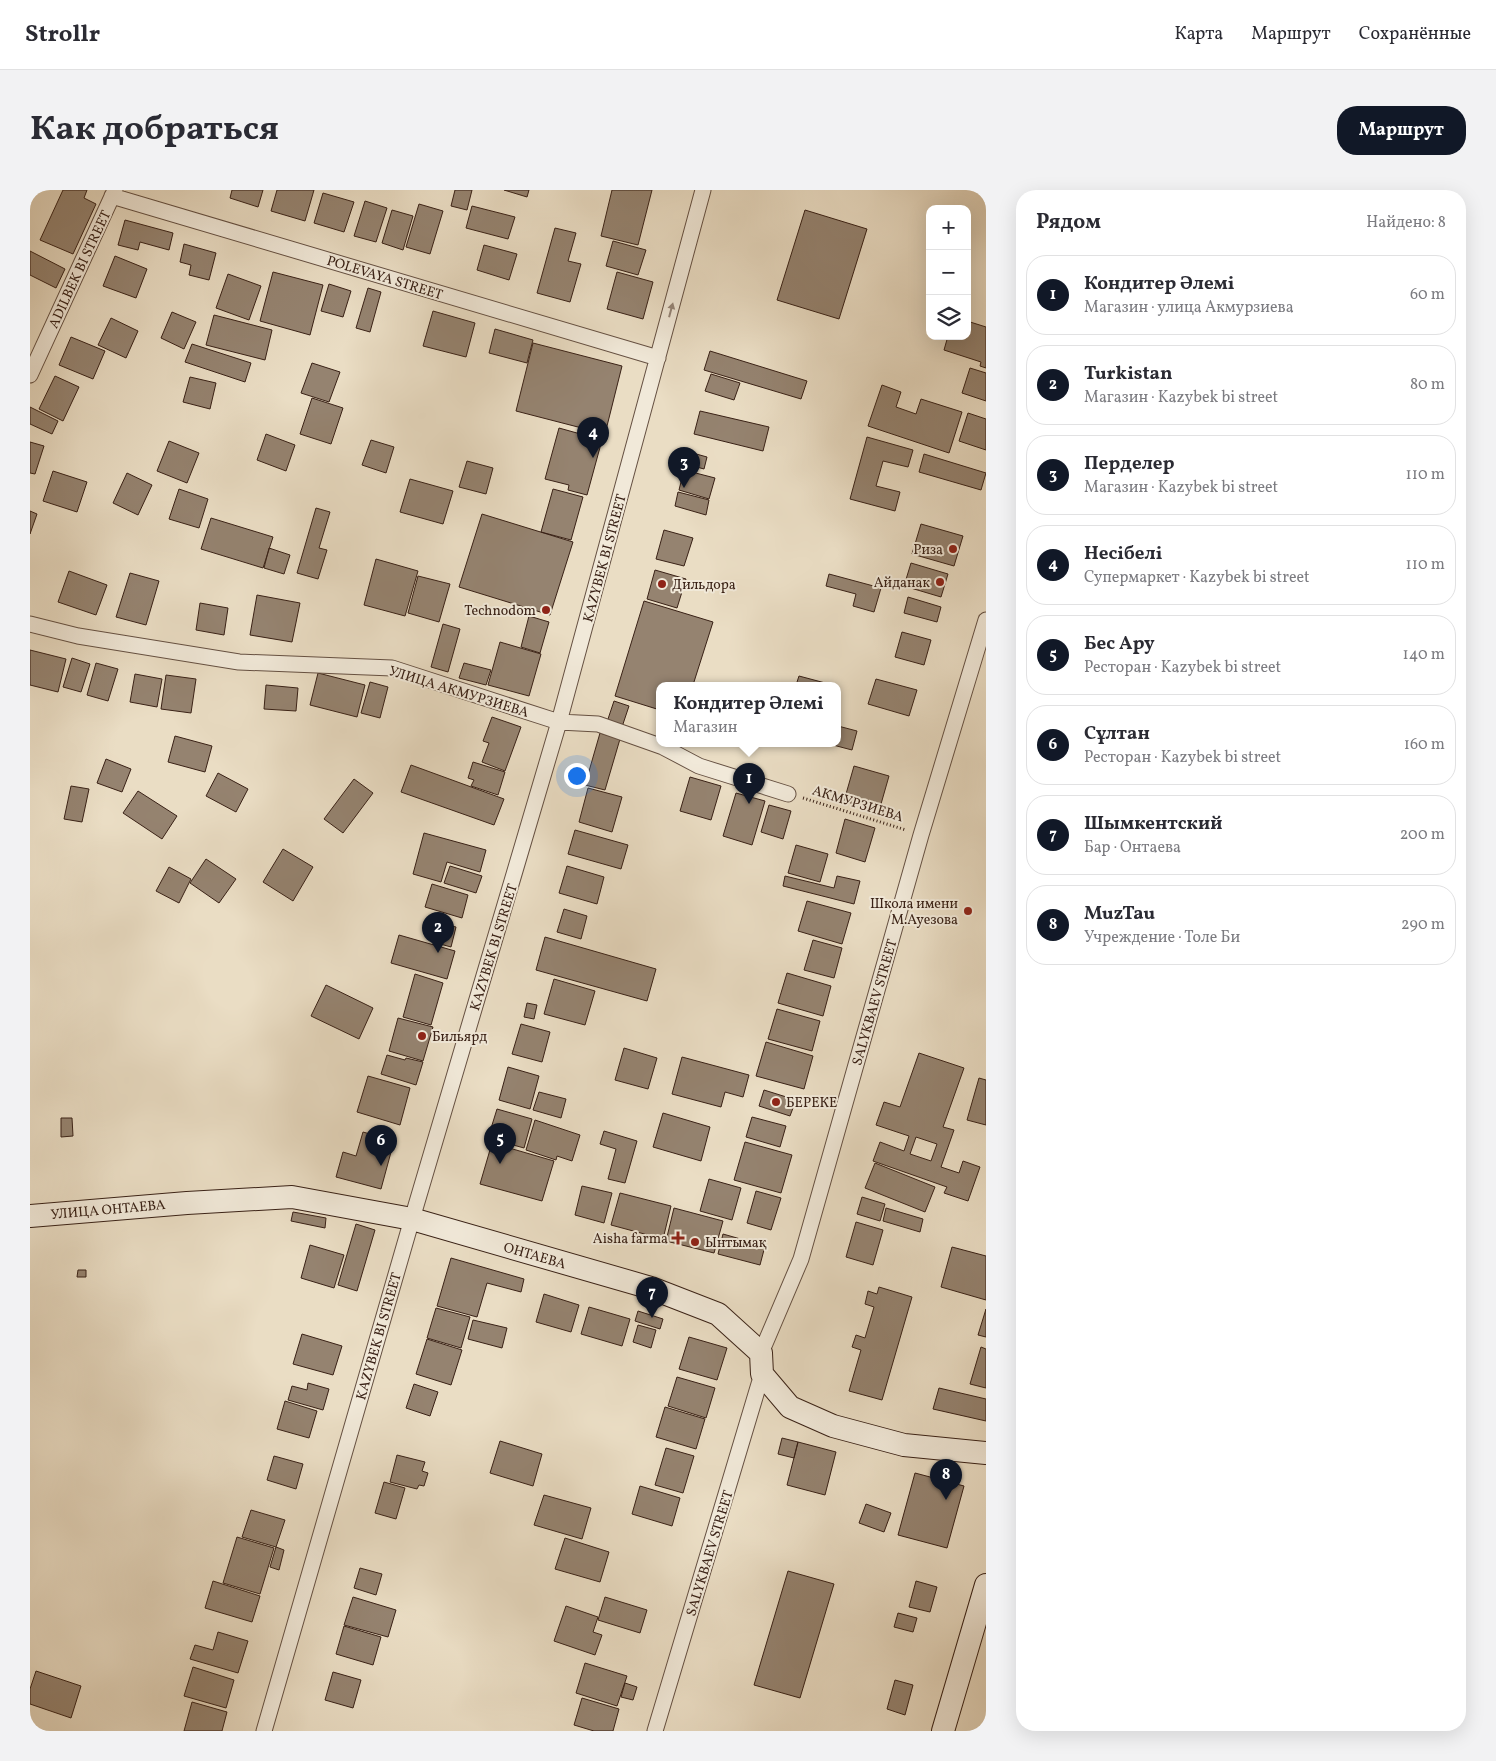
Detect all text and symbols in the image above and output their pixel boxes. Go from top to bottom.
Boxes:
text: Strollr [25,18,100,52]
text: Карта [1174,22,1223,47]
text: Маршрут [1251,22,1331,47]
text: Сохранённые [1359,22,1471,47]
text: Как добраться [30,106,279,154]
button: Маршрут [1337,106,1466,155]
map controls [926,205,971,340]
button: + [926,205,971,250]
street label: ADILBEK BI STREET [45,208,116,332]
text: Рядом [1036,208,1101,237]
text: Найдено: 8 [1366,212,1446,234]
button: − [926,250,971,295]
street label: POLEVAYA STREET [324,252,445,305]
text: Кондитер Әлемі [1084,271,1235,297]
text: 1 [1050,284,1056,306]
text: 60 m [1410,284,1445,306]
button: layers [926,295,971,340]
text: Магазин · улица Акмурзиева [1084,297,1294,319]
one-way arrow [667,303,675,318]
text: Turkistan [1084,361,1172,387]
text: 2 [1049,374,1057,396]
text: 80 m [1410,374,1445,396]
text: Магазин · Kazybek bi street [1084,387,1278,409]
pin: 4 [577,417,609,458]
pin: 3 [668,447,700,488]
text: Перделер [1084,451,1175,477]
text: 3 [1049,464,1057,486]
text: 110 m [1406,464,1445,486]
text: Магазин · Kazybek bi street [1084,477,1278,499]
street label: KAZYBEK BI STREET [579,492,632,625]
place label: Риза [913,541,943,560]
text: Несібелі [1084,541,1162,567]
marker: Риза [947,543,959,555]
text: 4 [1048,554,1058,576]
text: 110 m [1406,554,1445,576]
text: Супермаркет · Kazybek bi street [1084,567,1310,589]
place label: Айданак [874,574,931,593]
place label: Дильдора [672,576,736,595]
marker: Айданак [934,576,946,588]
marker: Дильдора [656,578,668,590]
place label: Technodom [464,602,536,621]
marker: Technodom [540,604,552,616]
text: Бес Ару [1084,631,1155,657]
text: 5 [1049,644,1057,666]
text: 140 m [1403,644,1445,666]
text: Ресторан · Kazybek bi street [1084,657,1281,679]
street label: УЛИЦА АКМУРЗИЕВА [386,662,531,723]
popup [656,682,841,747]
text: Кондитер Әлемі [673,691,824,717]
text: Магазин [673,717,737,739]
text: Сұлтан [1084,721,1150,747]
text: 6 [1049,734,1057,756]
text: 160 m [1404,734,1445,756]
text: Ресторан · Kazybek bi street [1084,747,1281,769]
your location [564,763,590,789]
pin: 1 [733,763,765,804]
street label: АКМУРЗИЕВА [810,782,906,827]
text: Шымкентский [1084,811,1222,837]
text: 7 [1049,824,1057,846]
text: 200 m [1400,824,1445,846]
text: Бар · Онтаева [1084,837,1181,859]
street label: KAZYBEK BI STREET [466,882,523,1013]
place label: Школа имени М.Ауезова [870,895,958,930]
text: MuzTau [1084,901,1155,927]
marker: Школа имени М.Ауезова [962,905,974,917]
pin: 2 [422,912,454,953]
text: 8 [1049,914,1057,936]
text: 290 m [1401,914,1445,936]
text: Учреждение · Толе Би [1084,927,1240,949]
street label: SALYKBAEV STREET [848,937,903,1068]
place label: Бильярд [432,1028,487,1047]
marker: Бильярд [416,1030,428,1042]
place label: БЕРЕКЕ [786,1094,838,1113]
marker: БЕРЕКЕ [770,1096,782,1108]
pin: 5 [484,1123,516,1164]
pin: 6 [365,1125,397,1166]
street label: УЛИЦА ОНТАЕВА [50,1196,167,1225]
place label: Aisha farma [593,1230,668,1249]
marker: Aisha farma [672,1232,684,1244]
place label: Ынтымақ [705,1234,767,1253]
marker: Ынтымақ [689,1236,701,1248]
street label: ОНТАЕВА [501,1238,568,1274]
street label: KAZYBEK BI STREET [352,1270,407,1402]
pin: 7 [636,1277,668,1318]
pin: 8 [930,1459,962,1500]
street label: SALYKBAEV STREET [682,1488,739,1619]

